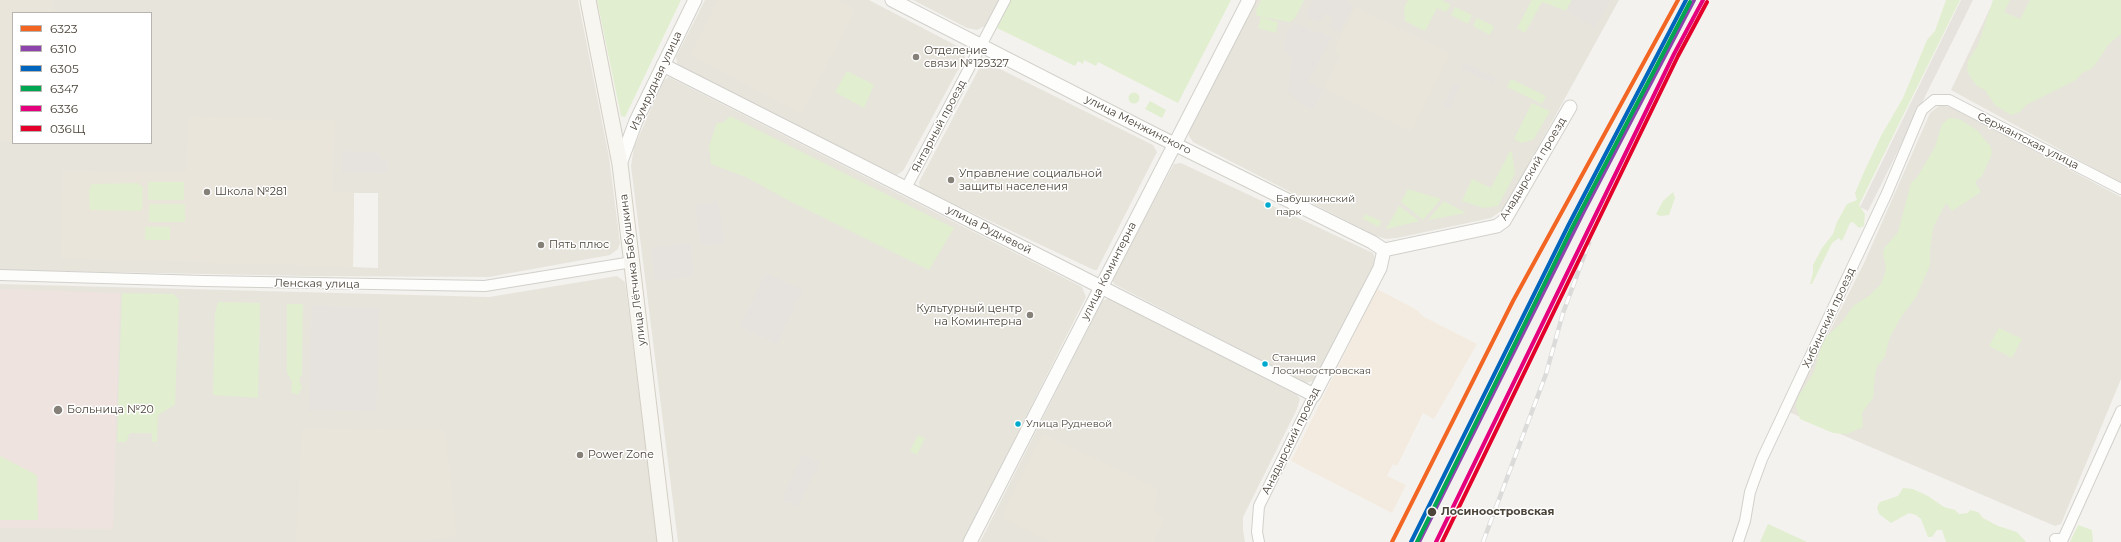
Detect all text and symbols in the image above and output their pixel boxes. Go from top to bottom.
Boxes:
legend [12,12,152,144]
text: 6323 [50,21,78,36]
street label: Изумрудная улица [627,29,685,133]
text: 6310 [50,41,76,56]
place label: Отделение связи №129327 [924,44,1009,70]
marker: Отделение связи №129327 [911,52,921,62]
text: 6305 [50,61,79,76]
street label: Янтарный проезд [909,77,969,175]
text: 6347 [50,81,78,96]
street label: улица Менжинского [1083,92,1193,158]
text: 6336 [50,101,78,116]
street label: Сержантская улица [1975,110,2081,172]
street label: Анадырский проезд [1497,115,1569,223]
text: 036Щ [50,121,85,136]
place label: Управление социальной защиты населения [959,167,1102,193]
marker: Управление социальной защиты населения [946,175,956,185]
place label: Школа №281 [215,185,287,199]
marker: Школа №281 [202,187,212,197]
street label: улица Лётчика Бабушкина [617,193,649,347]
place label: Бабушкинский парк [1276,193,1355,216]
marker: Бабушкинский парк [1263,200,1273,210]
street label: улица Рудневой [944,203,1034,257]
street label: улица Коминтерна [1079,220,1139,322]
place label: Пять плюс [549,238,609,252]
marker: Пять плюс [536,240,546,250]
street label: Хибинский проезд [1800,266,1858,370]
street label: Ленская улица [274,277,360,291]
place label: Культурный центр на Коминтерна [916,302,1022,328]
marker: Культурный центр на Коминтерна [1025,310,1035,320]
place label: Станция Лосиноостровская [1272,352,1371,376]
marker: Станция Лосиноостровская [1260,359,1270,369]
street label: Анадырский проезд [1259,385,1323,497]
place label: Больница №20 [67,403,154,417]
marker: Больница №20 [52,404,64,416]
place label: Улица Рудневой [1026,418,1112,430]
marker: Улица Рудневой [1013,419,1023,429]
place label: Power Zone [588,448,654,462]
marker: Power Zone [575,450,585,460]
place label: Лосиноостровская [1441,505,1554,519]
marker: Лосиноостровская [1426,506,1438,518]

